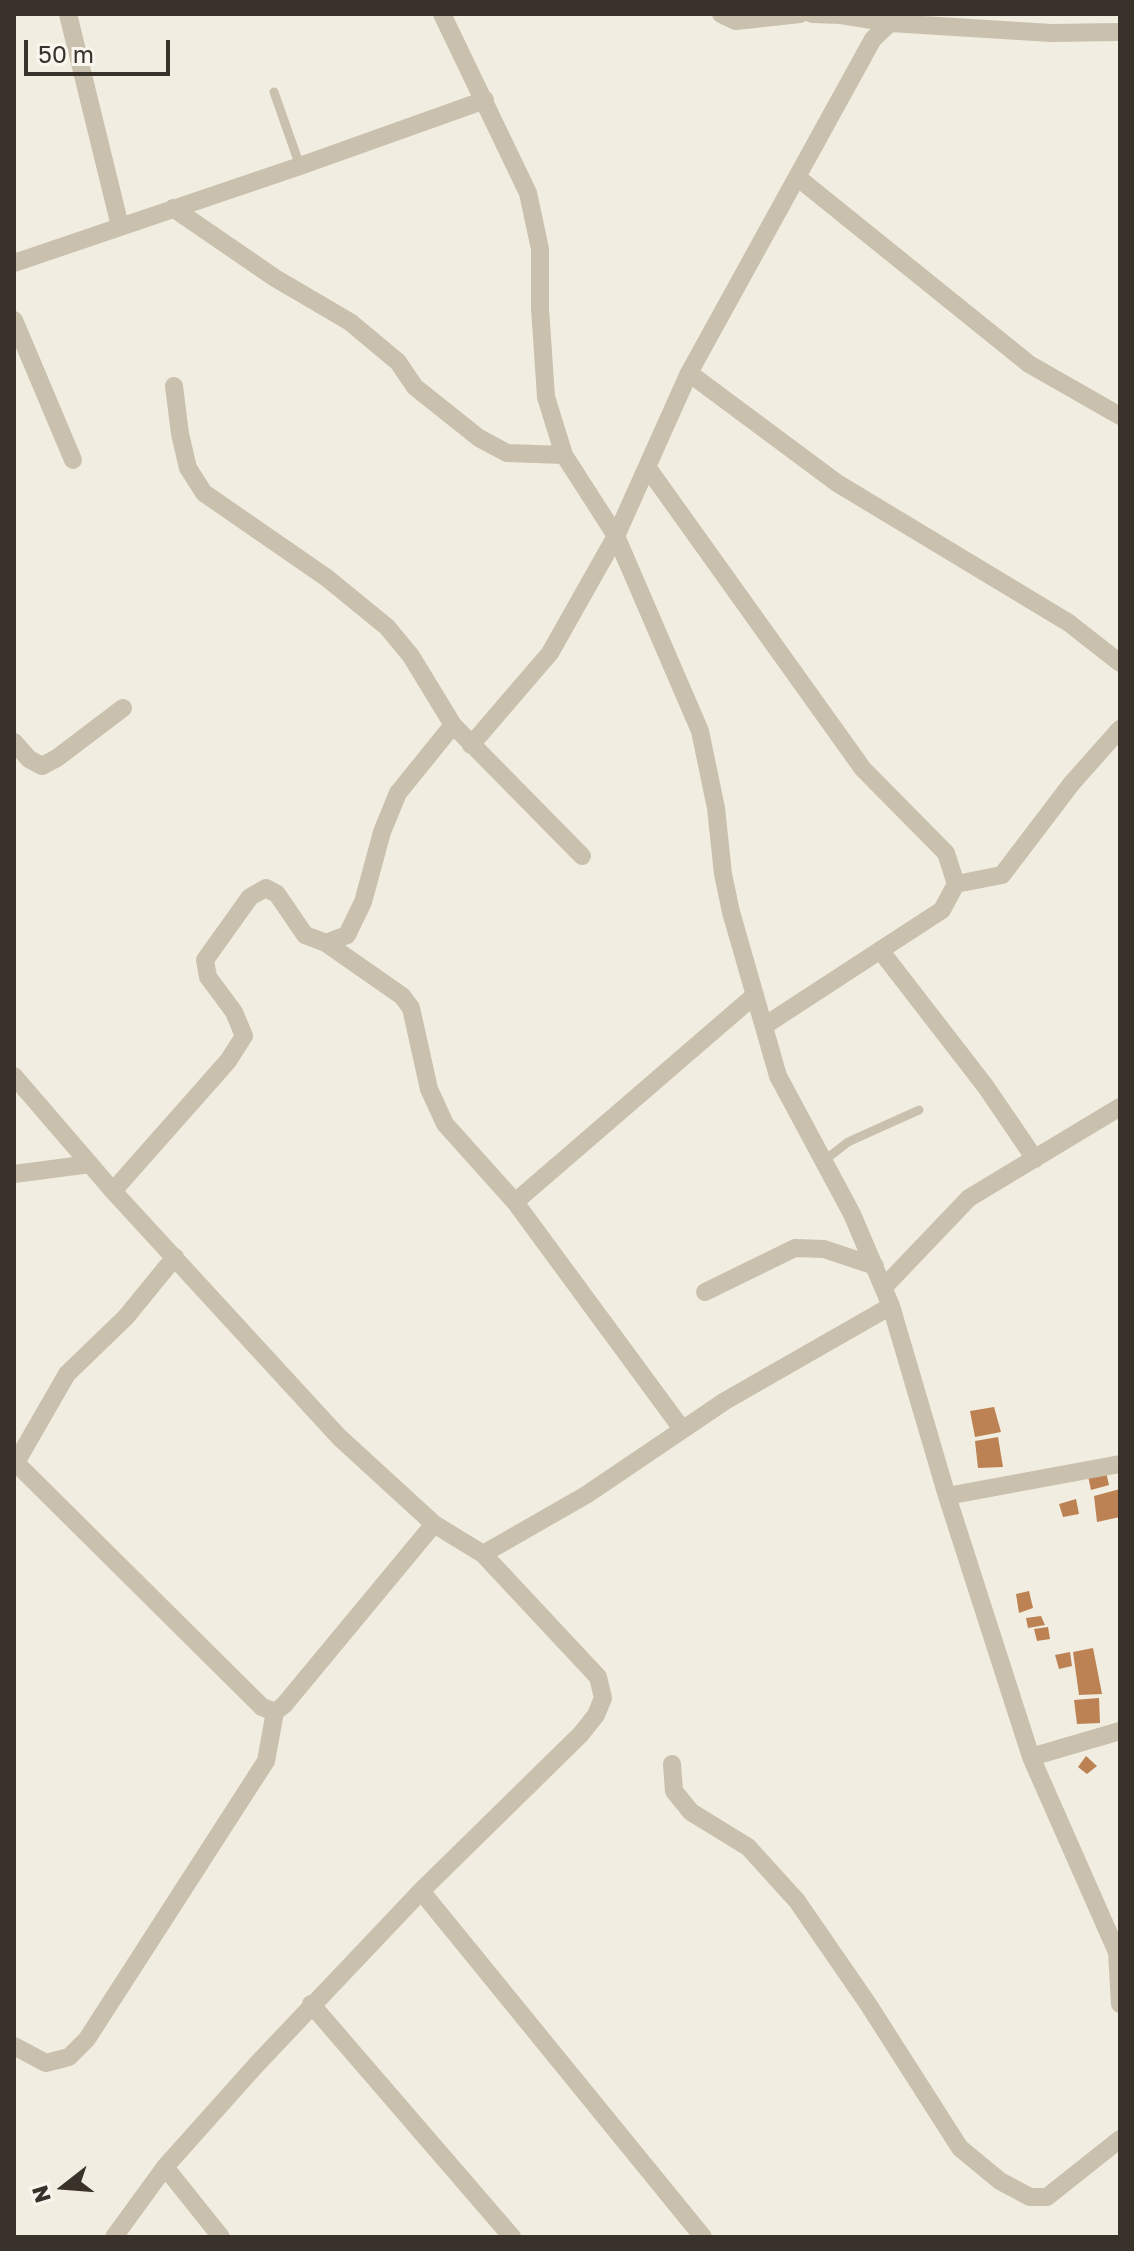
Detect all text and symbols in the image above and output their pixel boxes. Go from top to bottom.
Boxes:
scale bar [28,24,174,74]
text: 50 m [38,39,94,68]
north arrow [24,2147,104,2227]
text: N [25,2182,56,2206]

